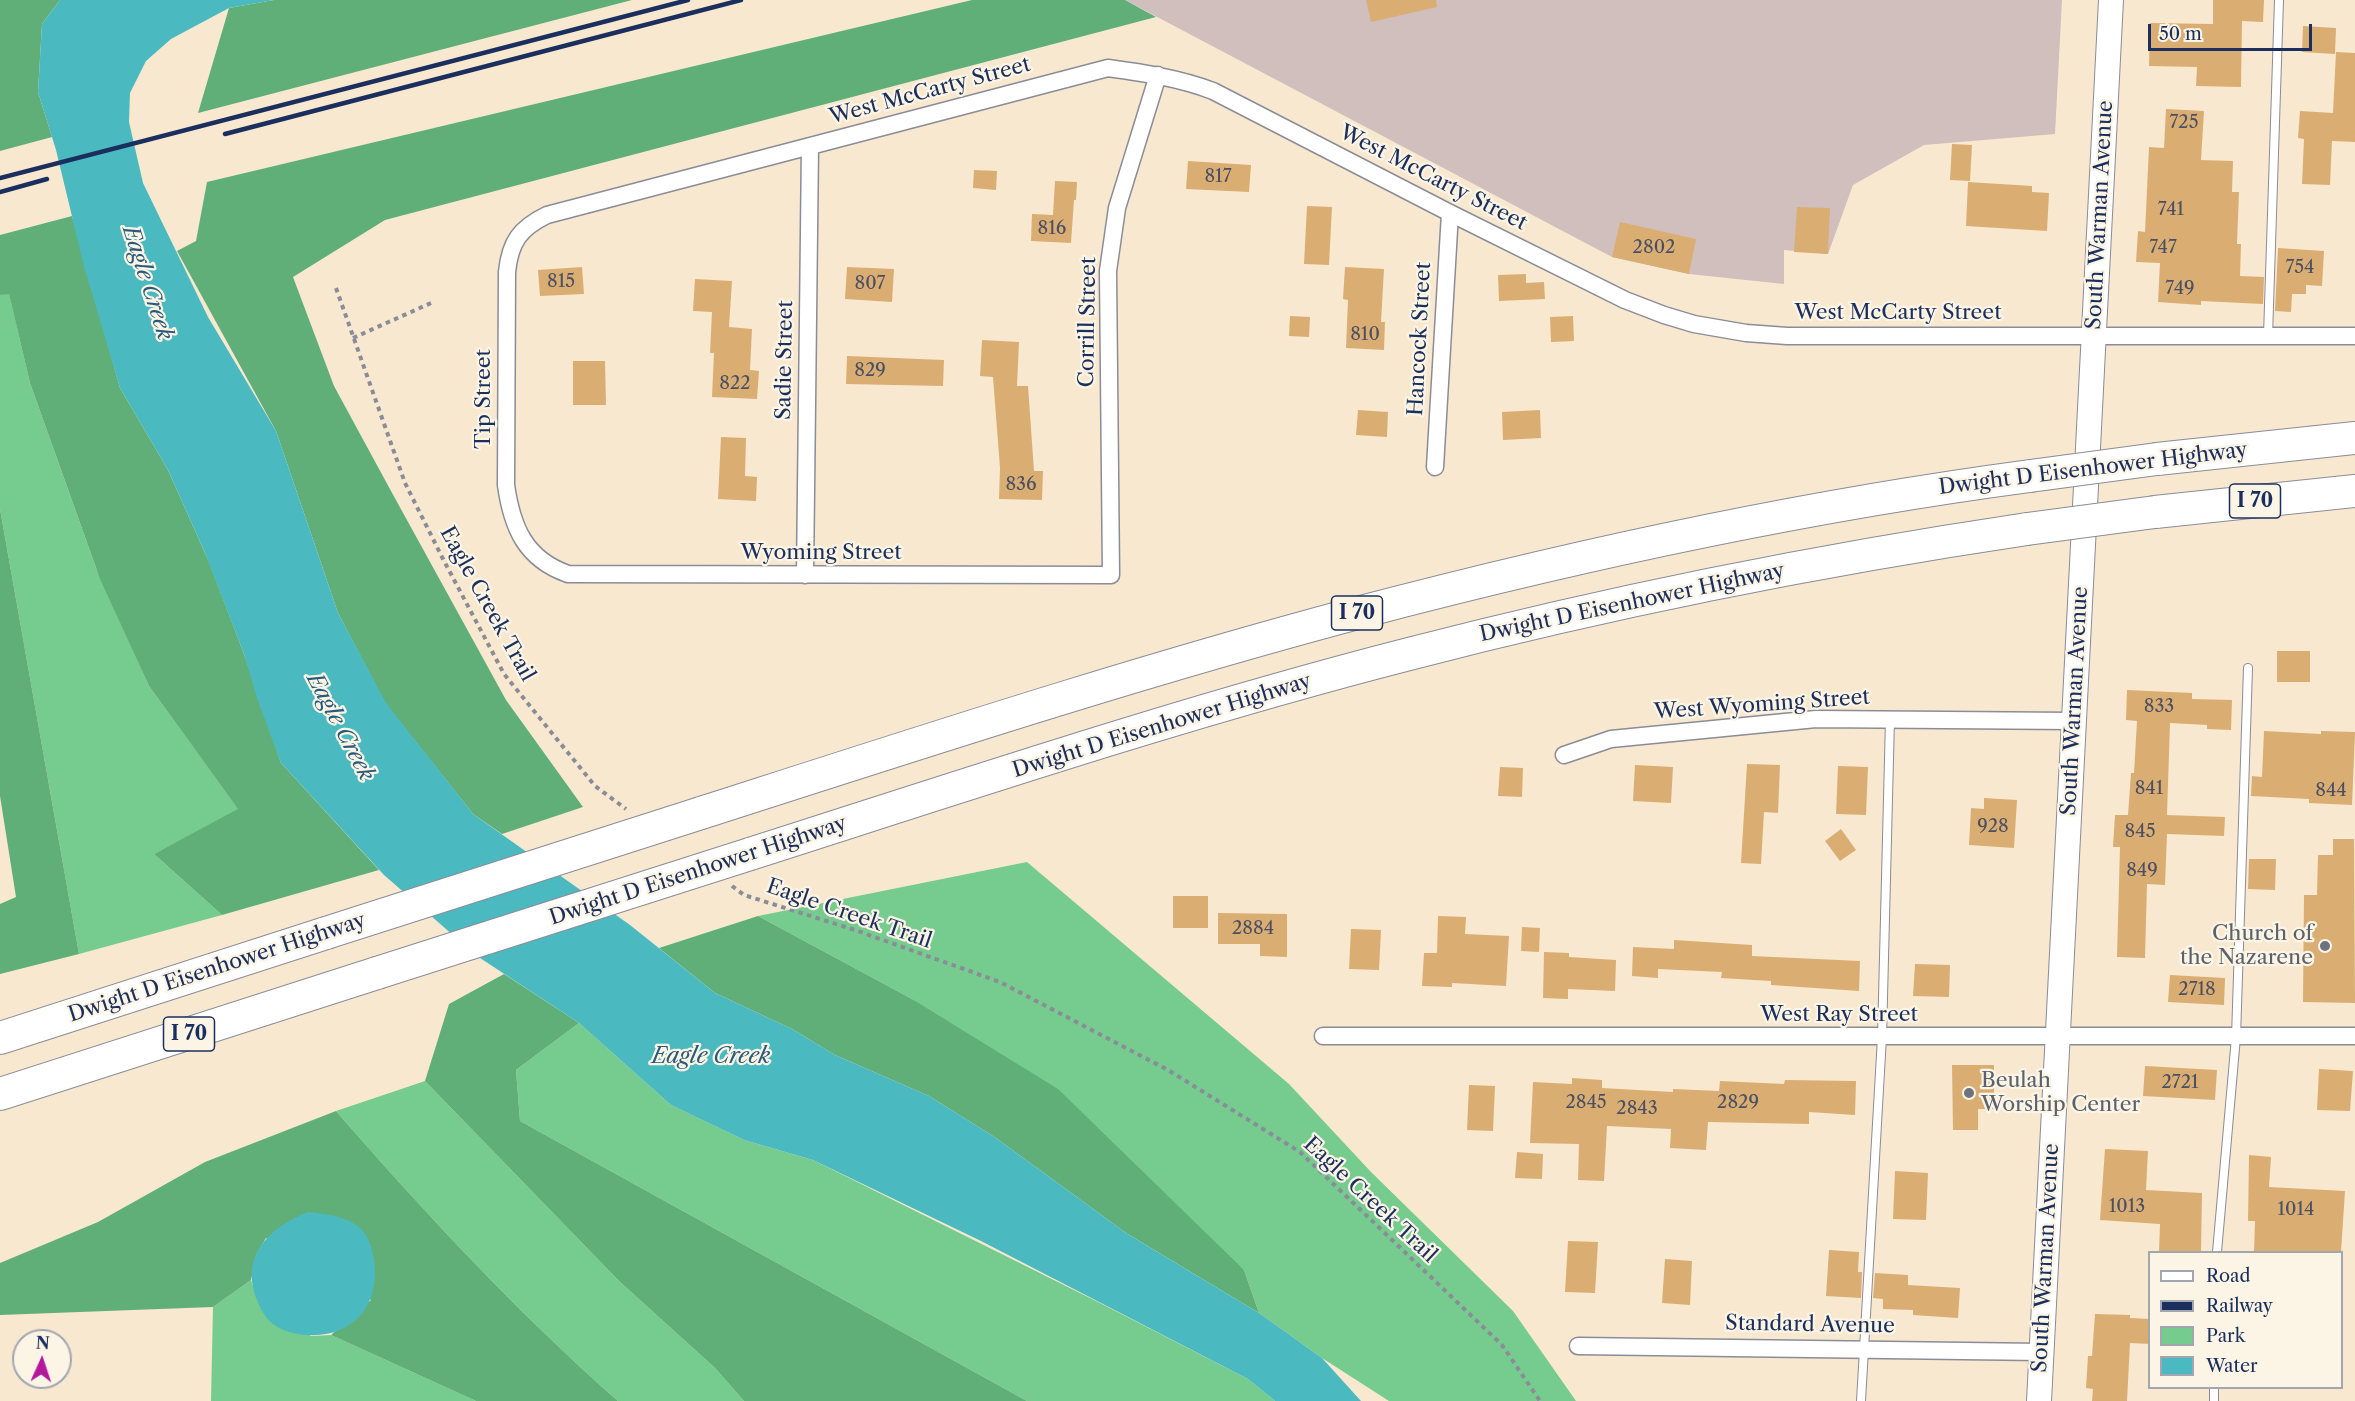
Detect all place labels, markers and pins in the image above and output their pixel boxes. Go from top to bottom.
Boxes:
place label: Church of the Nazarene [2180,921,2313,971]
marker: Church of the Nazarene [2318,939,2332,953]
place label: Beulah Worship Center [1981,1068,2140,1118]
marker: Beulah Worship Center [1962,1086,1976,1100]

